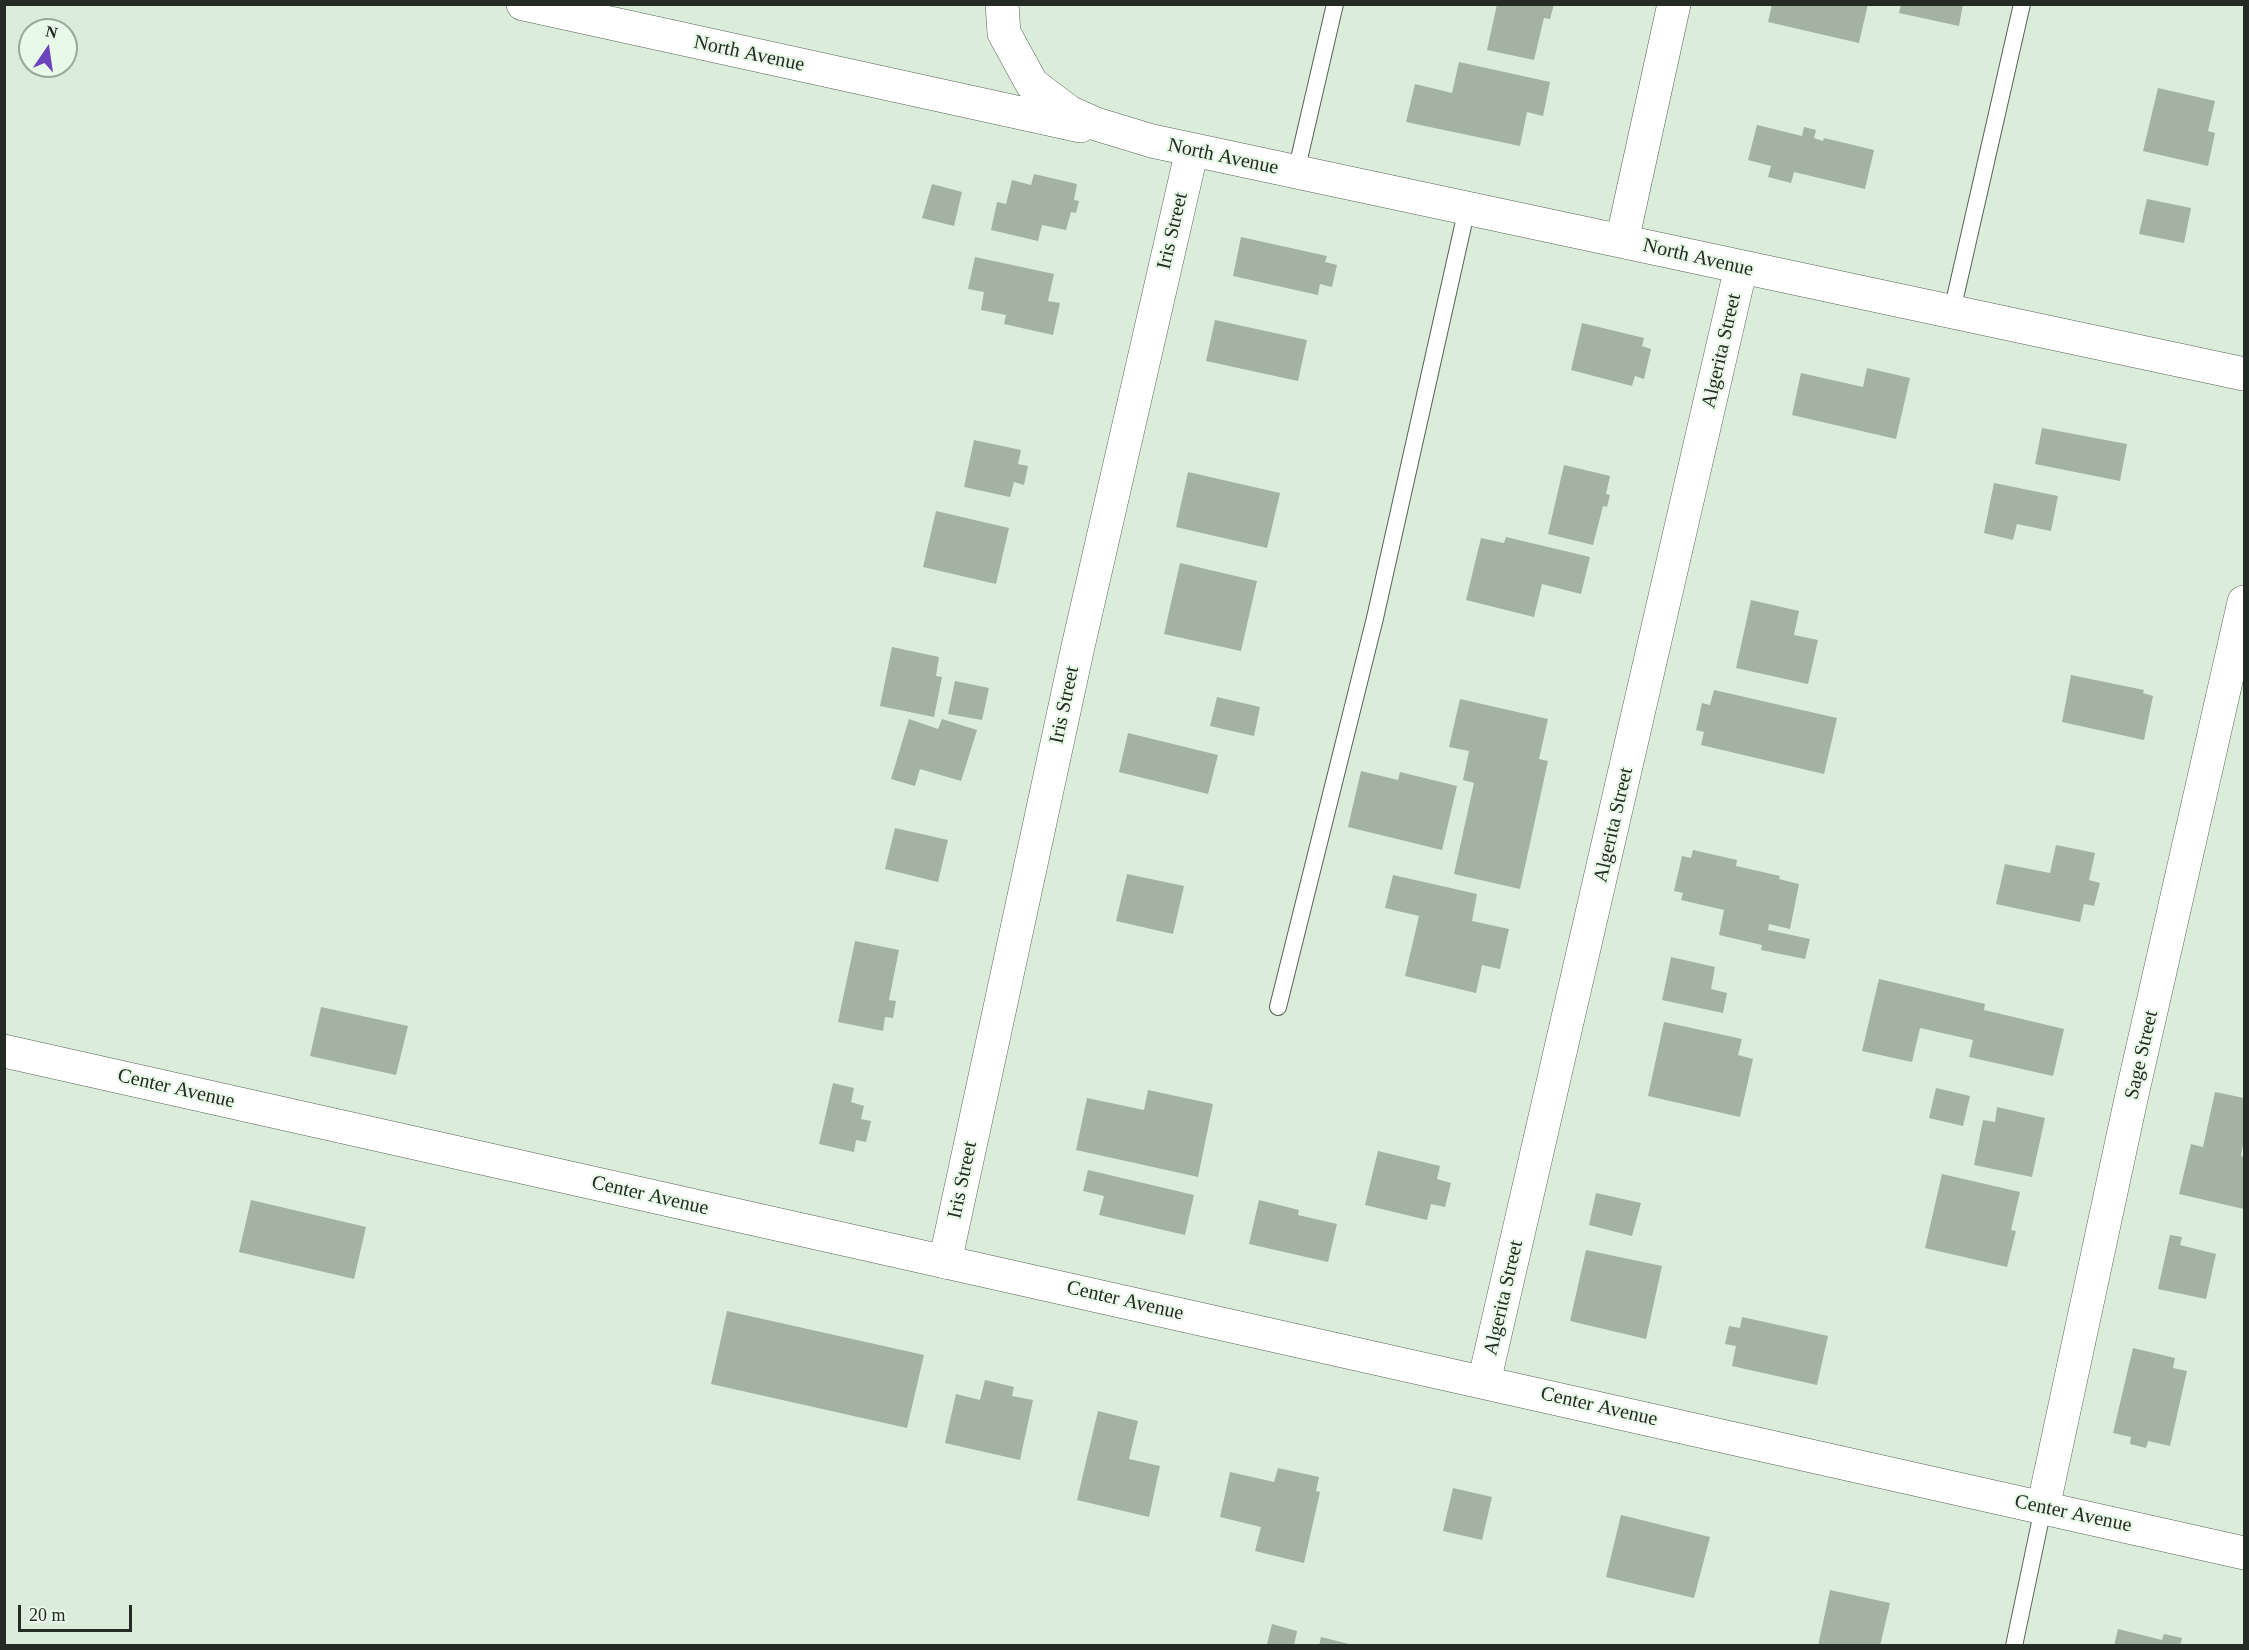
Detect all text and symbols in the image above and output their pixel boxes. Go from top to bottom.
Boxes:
north arrow [18,18,78,78]
text: N [44,22,59,42]
street label: North Avenue [692,31,806,77]
street label: North Avenue [1166,134,1280,180]
street label: Iris Street [1152,190,1194,272]
street label: North Avenue [1641,234,1755,282]
street label: Algerita Street [1697,291,1747,411]
street label: Iris Street [1045,664,1085,746]
street label: Algerita Street [1589,765,1639,885]
street label: Sage Street [2120,1008,2164,1102]
street label: Center Avenue [115,1064,237,1114]
street label: Iris Street [943,1139,983,1221]
street label: Center Avenue [589,1171,711,1221]
street label: Algerita Street [1479,1238,1529,1358]
street label: Center Avenue [1064,1276,1186,1326]
street label: Center Avenue [1538,1382,1660,1432]
street label: Center Avenue [2012,1490,2134,1538]
scale bar [21,1593,135,1631]
text: 20 m [29,1605,66,1625]

